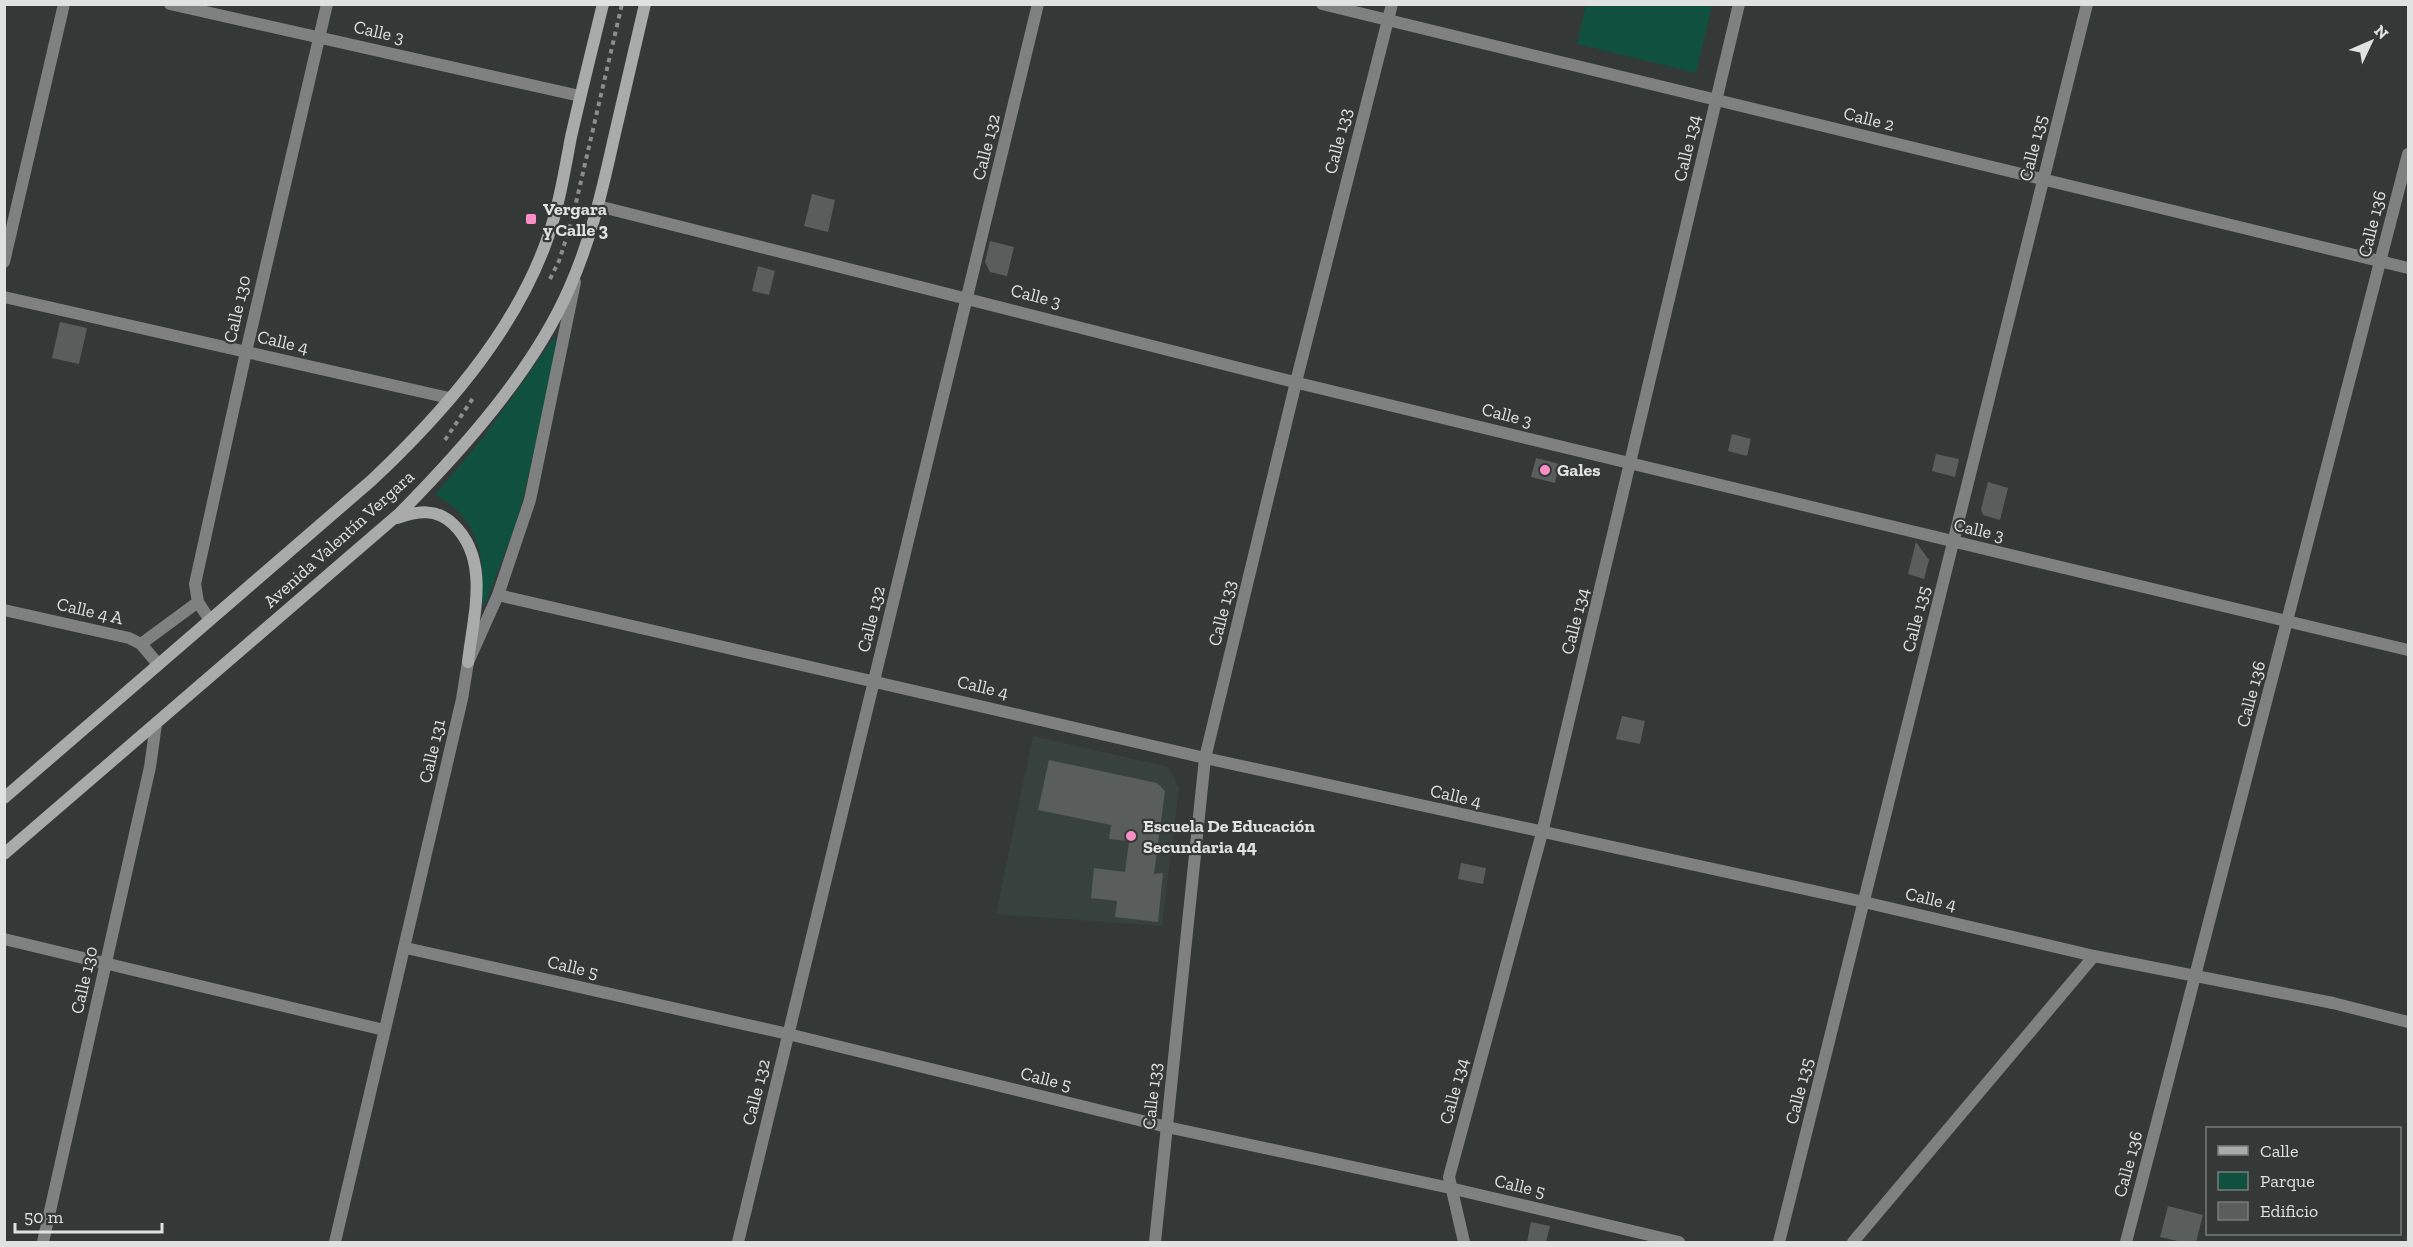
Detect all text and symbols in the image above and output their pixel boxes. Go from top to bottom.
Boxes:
north arrow [2341,12,2401,72]
street label: Calle 3 [352,16,407,49]
text: N [2370,21,2392,43]
street label: Calle 2 [1841,102,1897,136]
street label: Calle 133 [1319,106,1357,176]
street label: Calle 132 [967,112,1005,182]
street label: Calle 134 [1669,112,1705,184]
street label: Calle 135 [2014,113,2052,183]
street label: Calle 136 [2353,188,2391,260]
place label: Vergara y Calle 3 [543,198,608,241]
marker: Vergara y Calle 3 [524,212,538,226]
street label: Calle 130 [219,273,255,345]
street label: Calle 3 [1008,279,1064,313]
street label: Calle 4 [255,325,311,359]
street label: Calle 3 [1479,398,1535,432]
place label: Gales [1557,459,1600,481]
marker: Gales [1538,463,1552,477]
street label: Avenida Valentín Vergara [259,465,419,612]
street label: Calle 3 [1952,514,2007,547]
street label: Calle 133 [1203,578,1241,648]
street label: Calle 132 [852,584,890,654]
street label: Calle 135 [1897,584,1935,654]
street label: Calle 134 [1556,585,1594,657]
street label: Calle 4 A [55,593,126,629]
street label: Calle 136 [2232,658,2270,730]
street label: Calle 4 [955,670,1011,704]
street label: Calle 131 [414,717,450,785]
street label: Calle 4 [1428,779,1484,813]
place label: Escuela De Educación Secundaria 44 [1143,815,1315,858]
marker: Escuela De Educación Secundaria 44 [1124,829,1138,843]
street label: Calle 4 [1903,882,1959,916]
street label: Calle 130 [66,944,102,1016]
street label: Calle 5 [545,950,601,984]
street label: Calle 134 [1435,1055,1473,1127]
street label: Calle 135 [1780,1056,1818,1126]
street label: Calle 132 [737,1057,775,1127]
street label: Calle 133 [1138,1061,1166,1130]
street label: Calle 5 [1018,1062,1074,1096]
legend [2206,1127,2401,1235]
street label: Calle 136 [2109,1128,2147,1200]
text: Calle [2260,1140,2298,1162]
street label: Calle 5 [1492,1169,1548,1203]
text: Parque [2260,1170,2315,1192]
scale bar [15,1196,162,1234]
text: Edificio [2260,1200,2318,1222]
text: 50 m [24,1206,64,1228]

